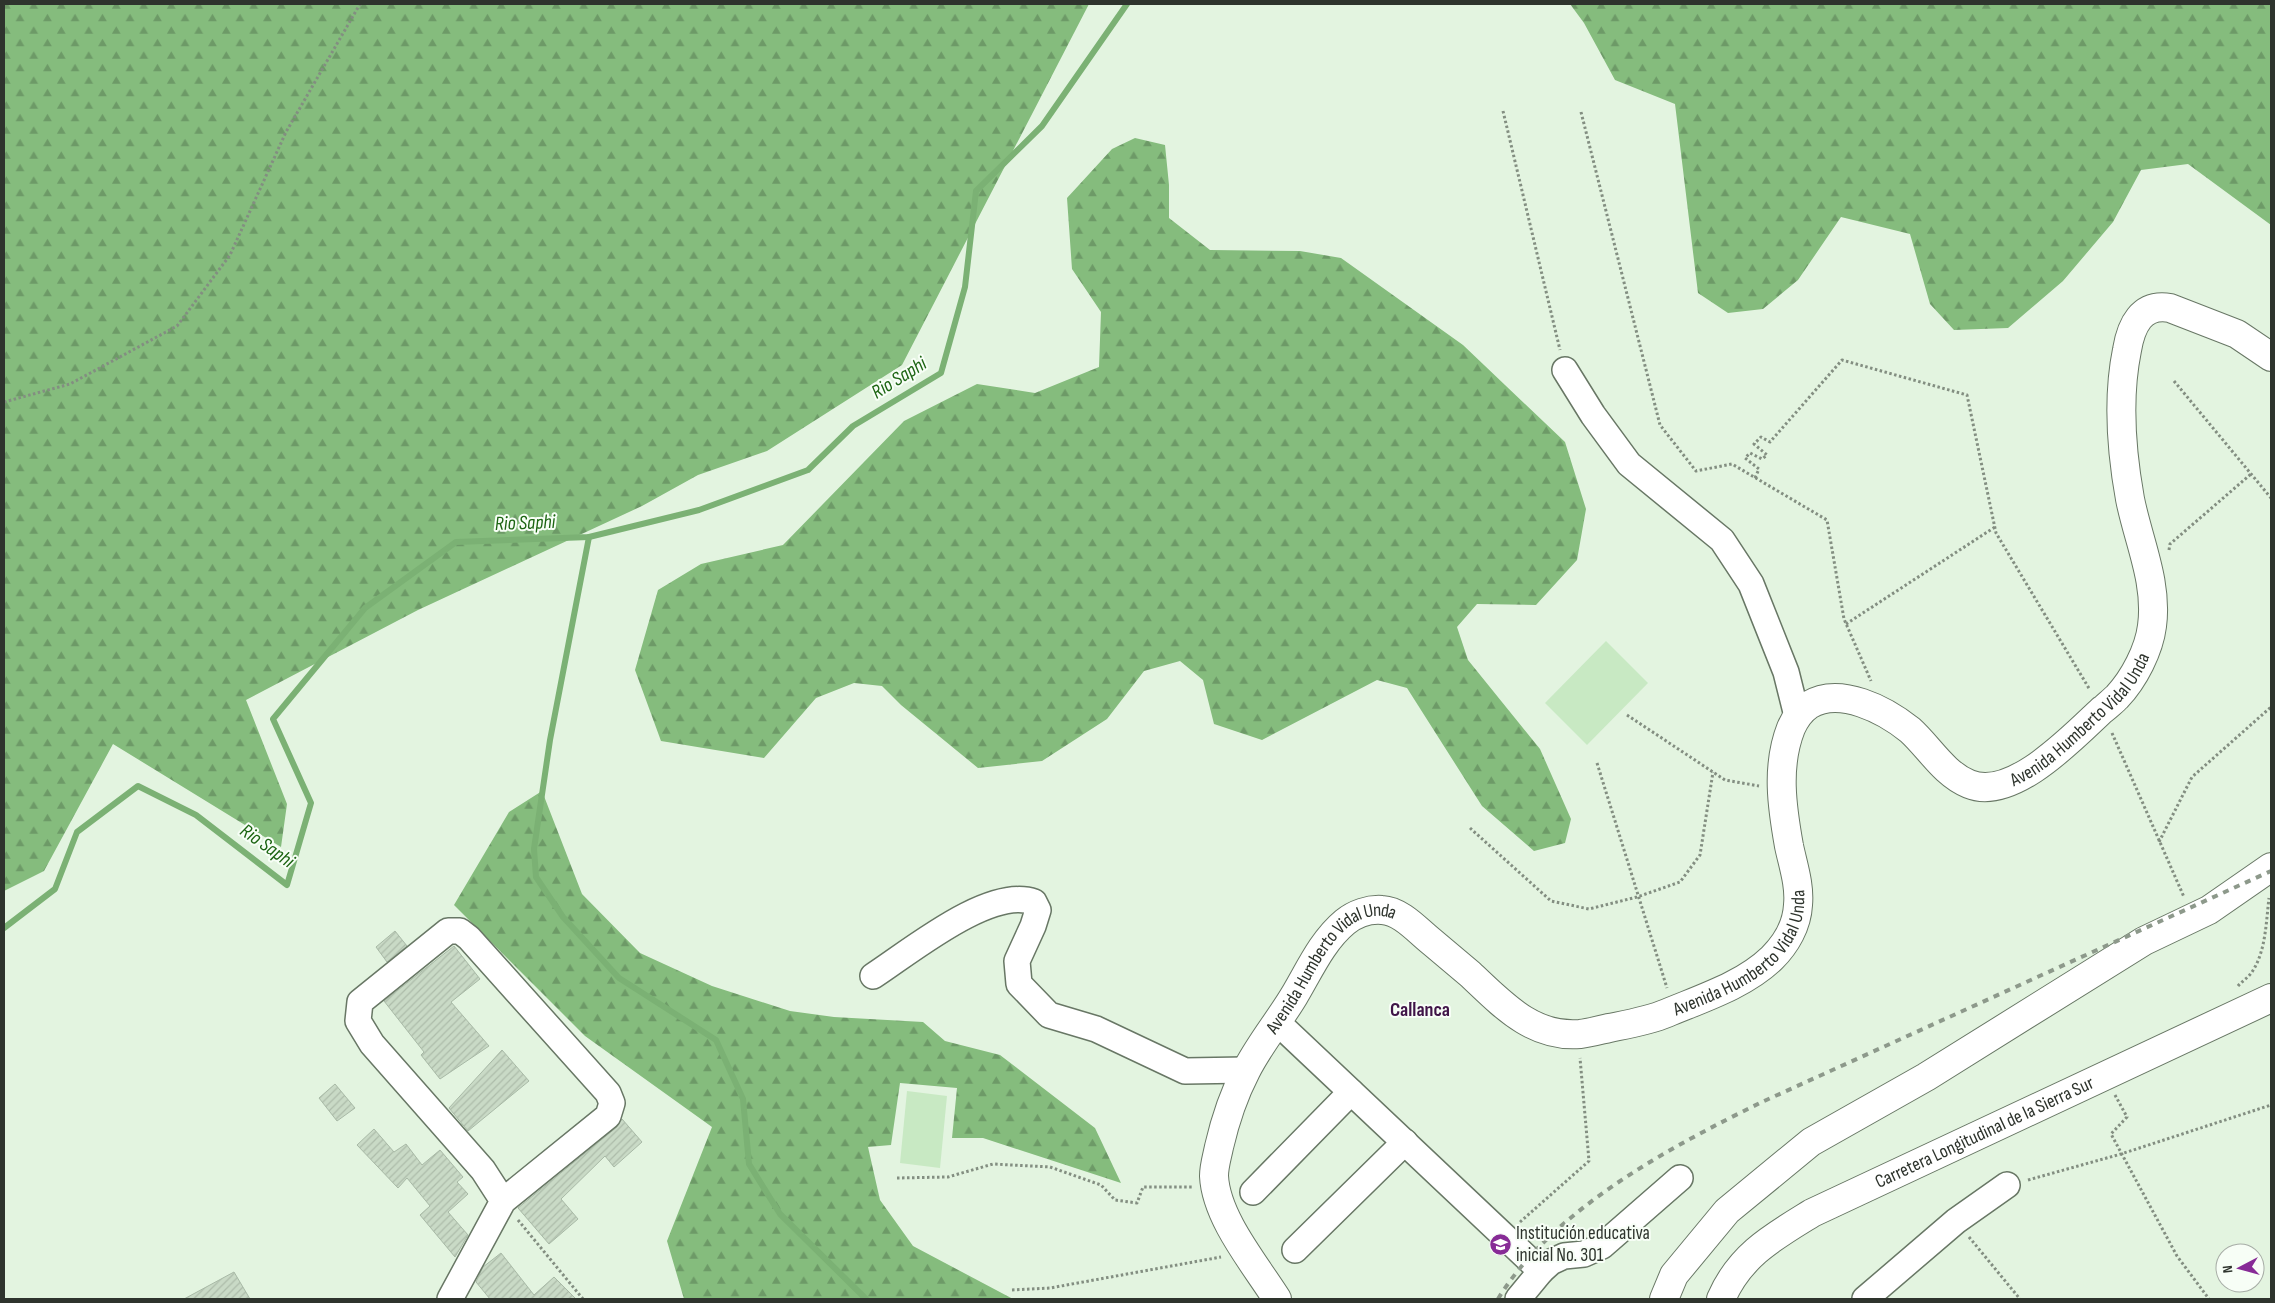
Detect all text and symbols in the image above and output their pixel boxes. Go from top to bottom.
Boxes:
water label: Rio Saphi [867,351,932,404]
water label: Rio Saphi [494,510,557,536]
street label: Avenida Humberto Vidal Unda [2005,649,2155,792]
water label: Rio Saphi [235,819,300,874]
street label: Avenida Humberto Vidal Unda [1669,889,1810,1021]
street label: Avenida Humberto Vidal Unda [1260,898,1400,1039]
district label: Callanca [1390,998,1450,1022]
street label: Carretera Longitudinal de la Sierra Sur [1871,1071,2098,1193]
place label: Institución educativa inicial No. 301 [1516,1222,1650,1267]
school or university icon: Institución educativa inicial No. 301 [1488,1232,1512,1256]
north arrow [2215,1243,2265,1293]
text: N [2219,1265,2236,1274]

